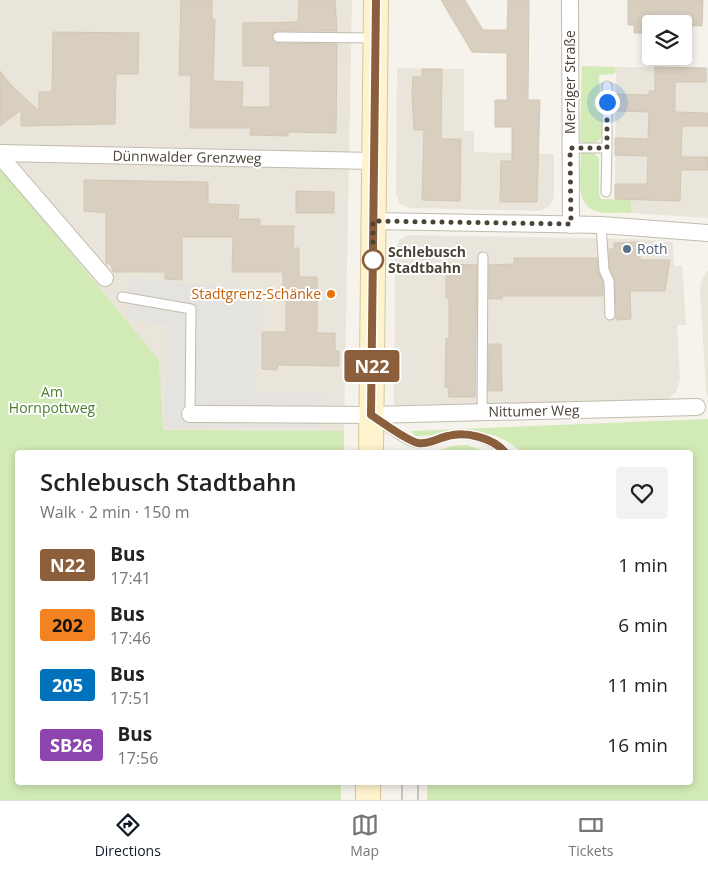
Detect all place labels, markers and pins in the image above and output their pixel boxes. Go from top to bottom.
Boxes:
place label: Roth [637,239,668,258]
place label: Schlebusch Stadtbahn [388,242,466,277]
marker: Roth [621,243,633,255]
marker: Schlebusch Stadtbahn [362,249,384,271]
place label: Stadtgrenz-Schänke [192,284,321,303]
marker: Stadtgrenz-Schänke [325,288,337,300]

